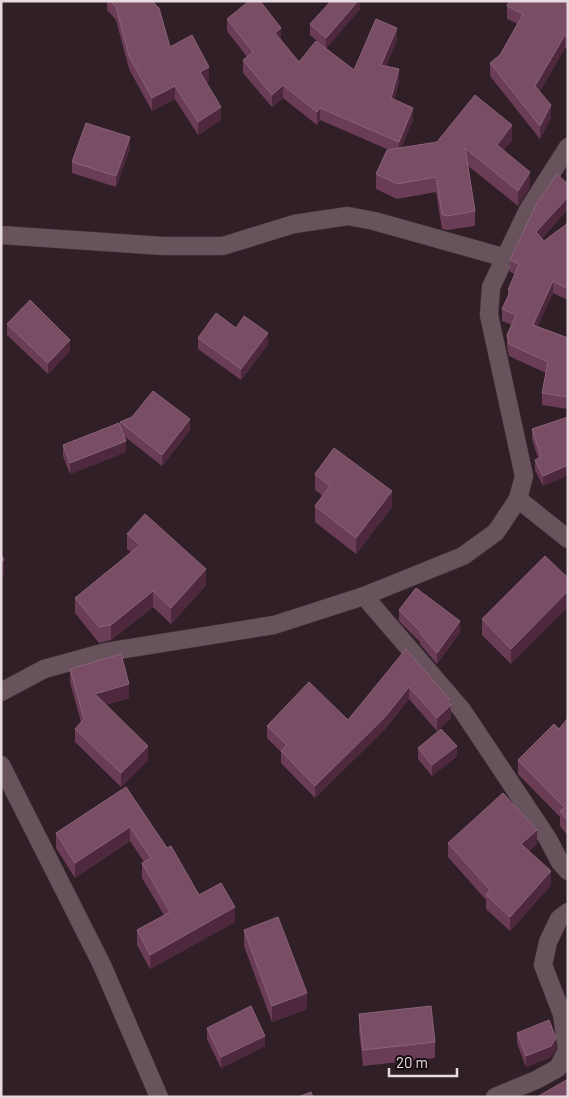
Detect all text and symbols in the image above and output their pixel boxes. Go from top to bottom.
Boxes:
scale bar [389,1046,456,1078]
text: 20 m [396,1053,428,1071]

